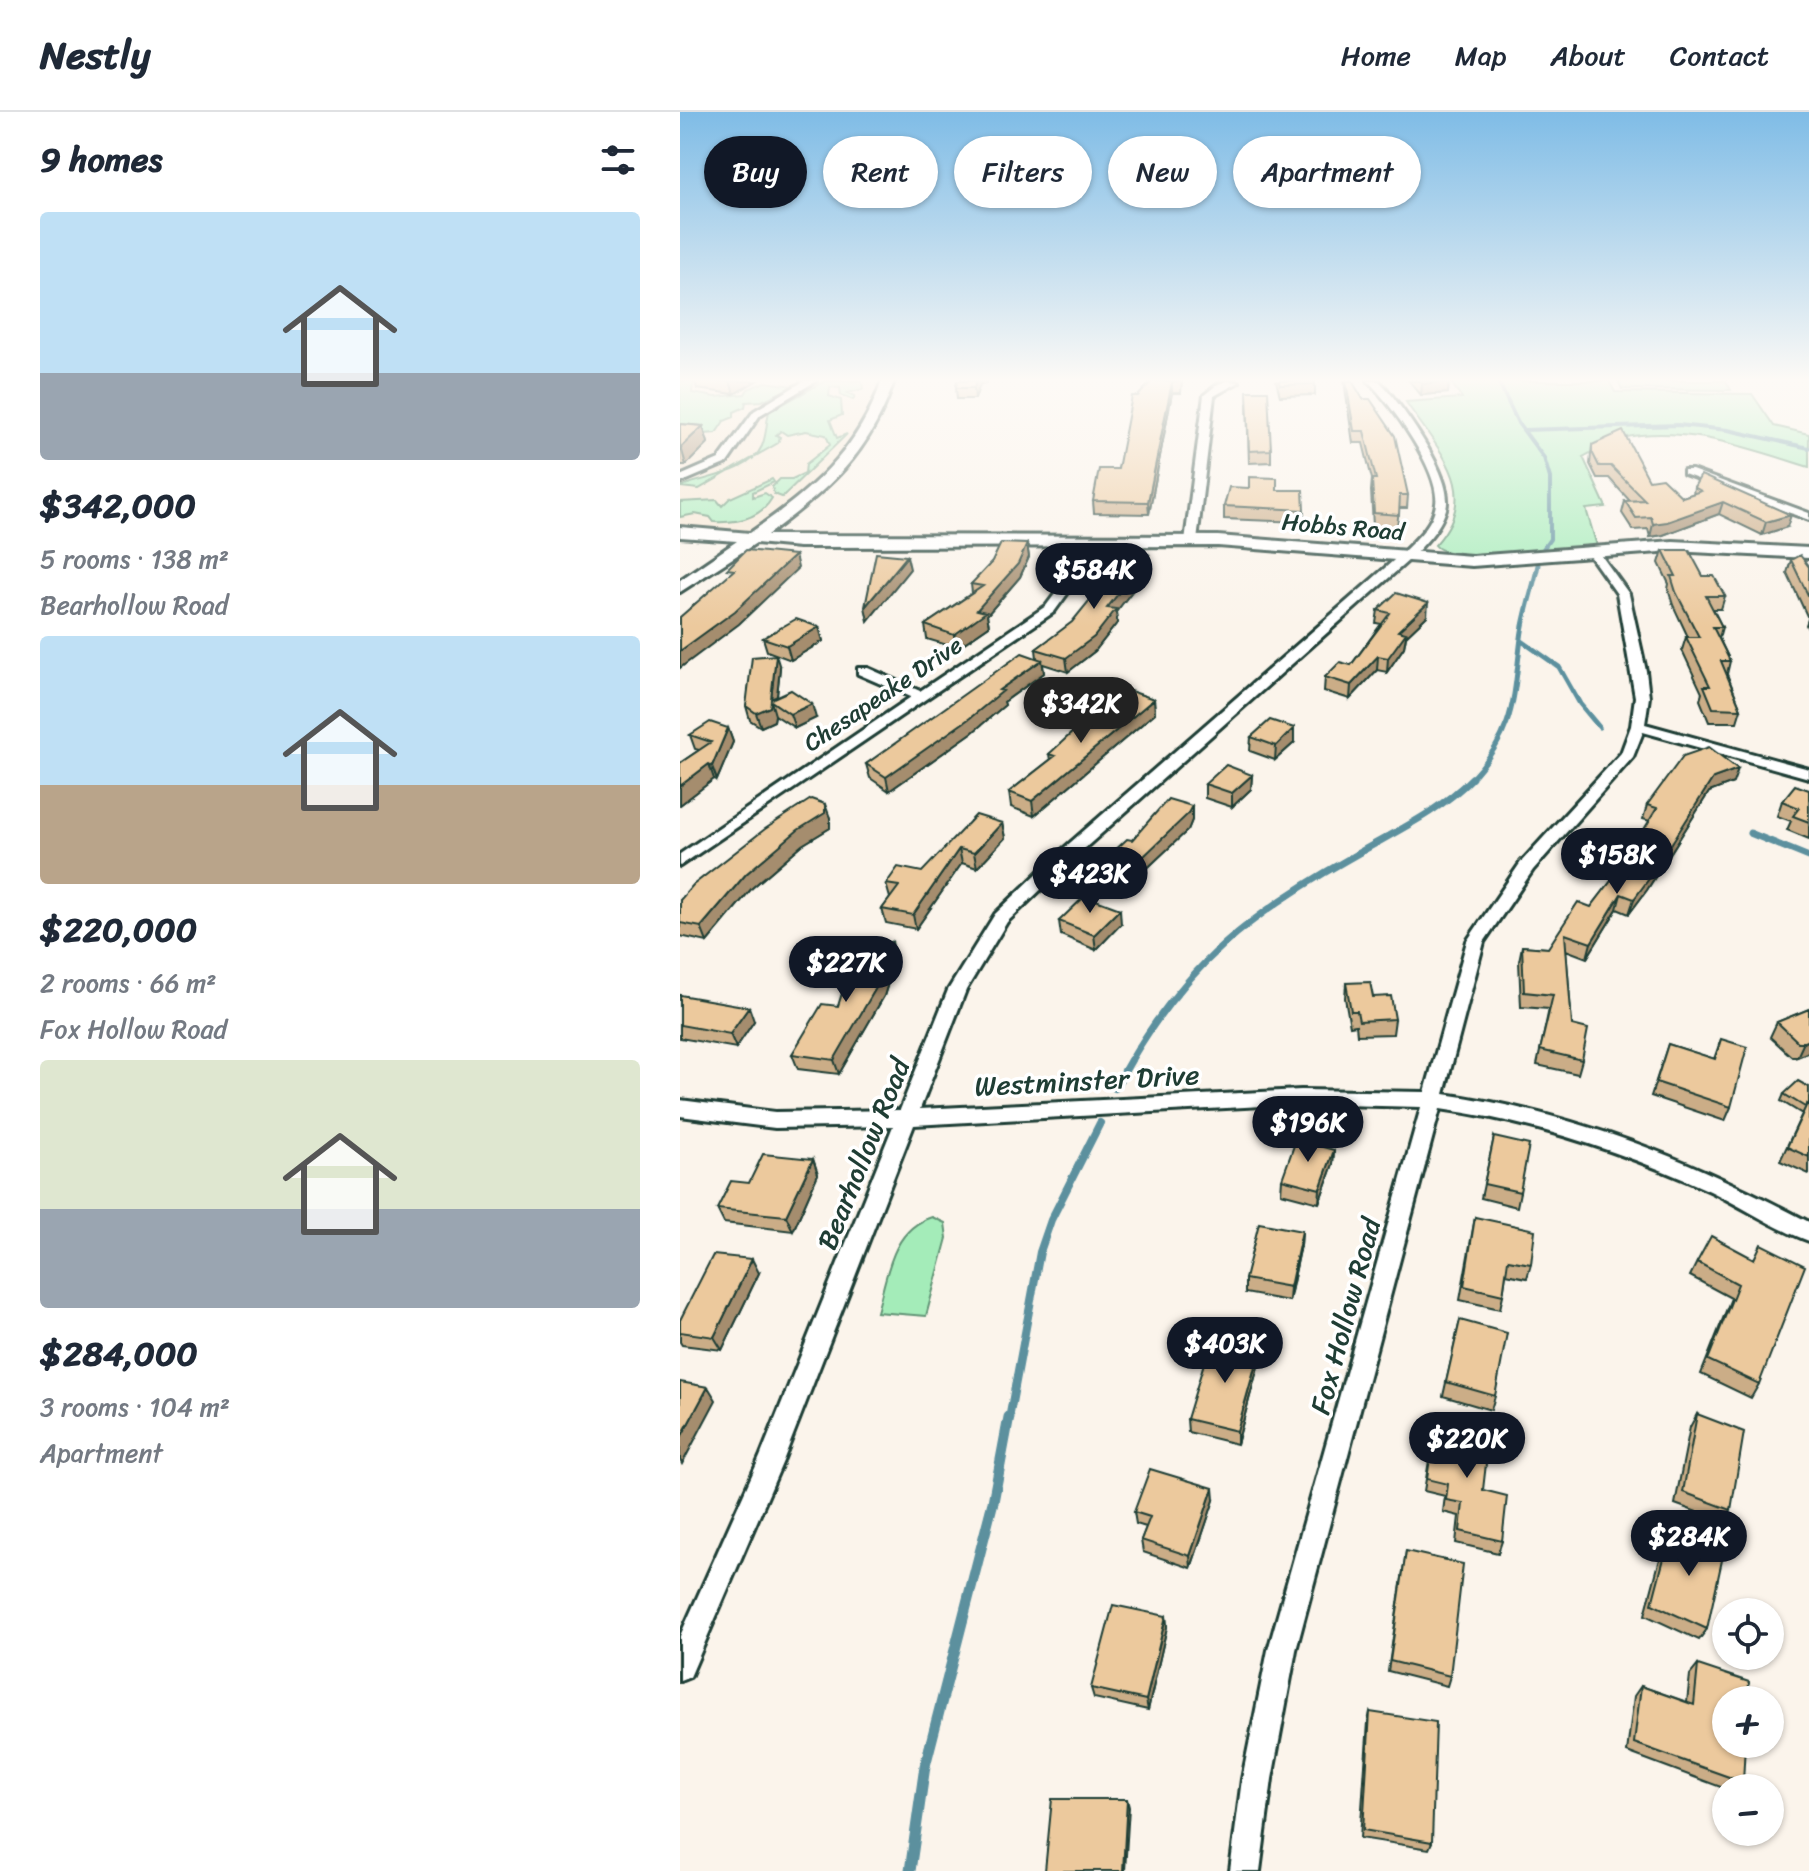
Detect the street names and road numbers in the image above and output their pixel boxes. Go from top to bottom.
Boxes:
street label: Hobbs Road [1280,501,1408,553]
street label: Chesapeake Drive [795,625,971,763]
street label: Bearhollow Road [803,1049,925,1257]
street label: Westminster Drive [973,1050,1201,1111]
street label: Fox Hollow Road [1296,1210,1396,1420]

